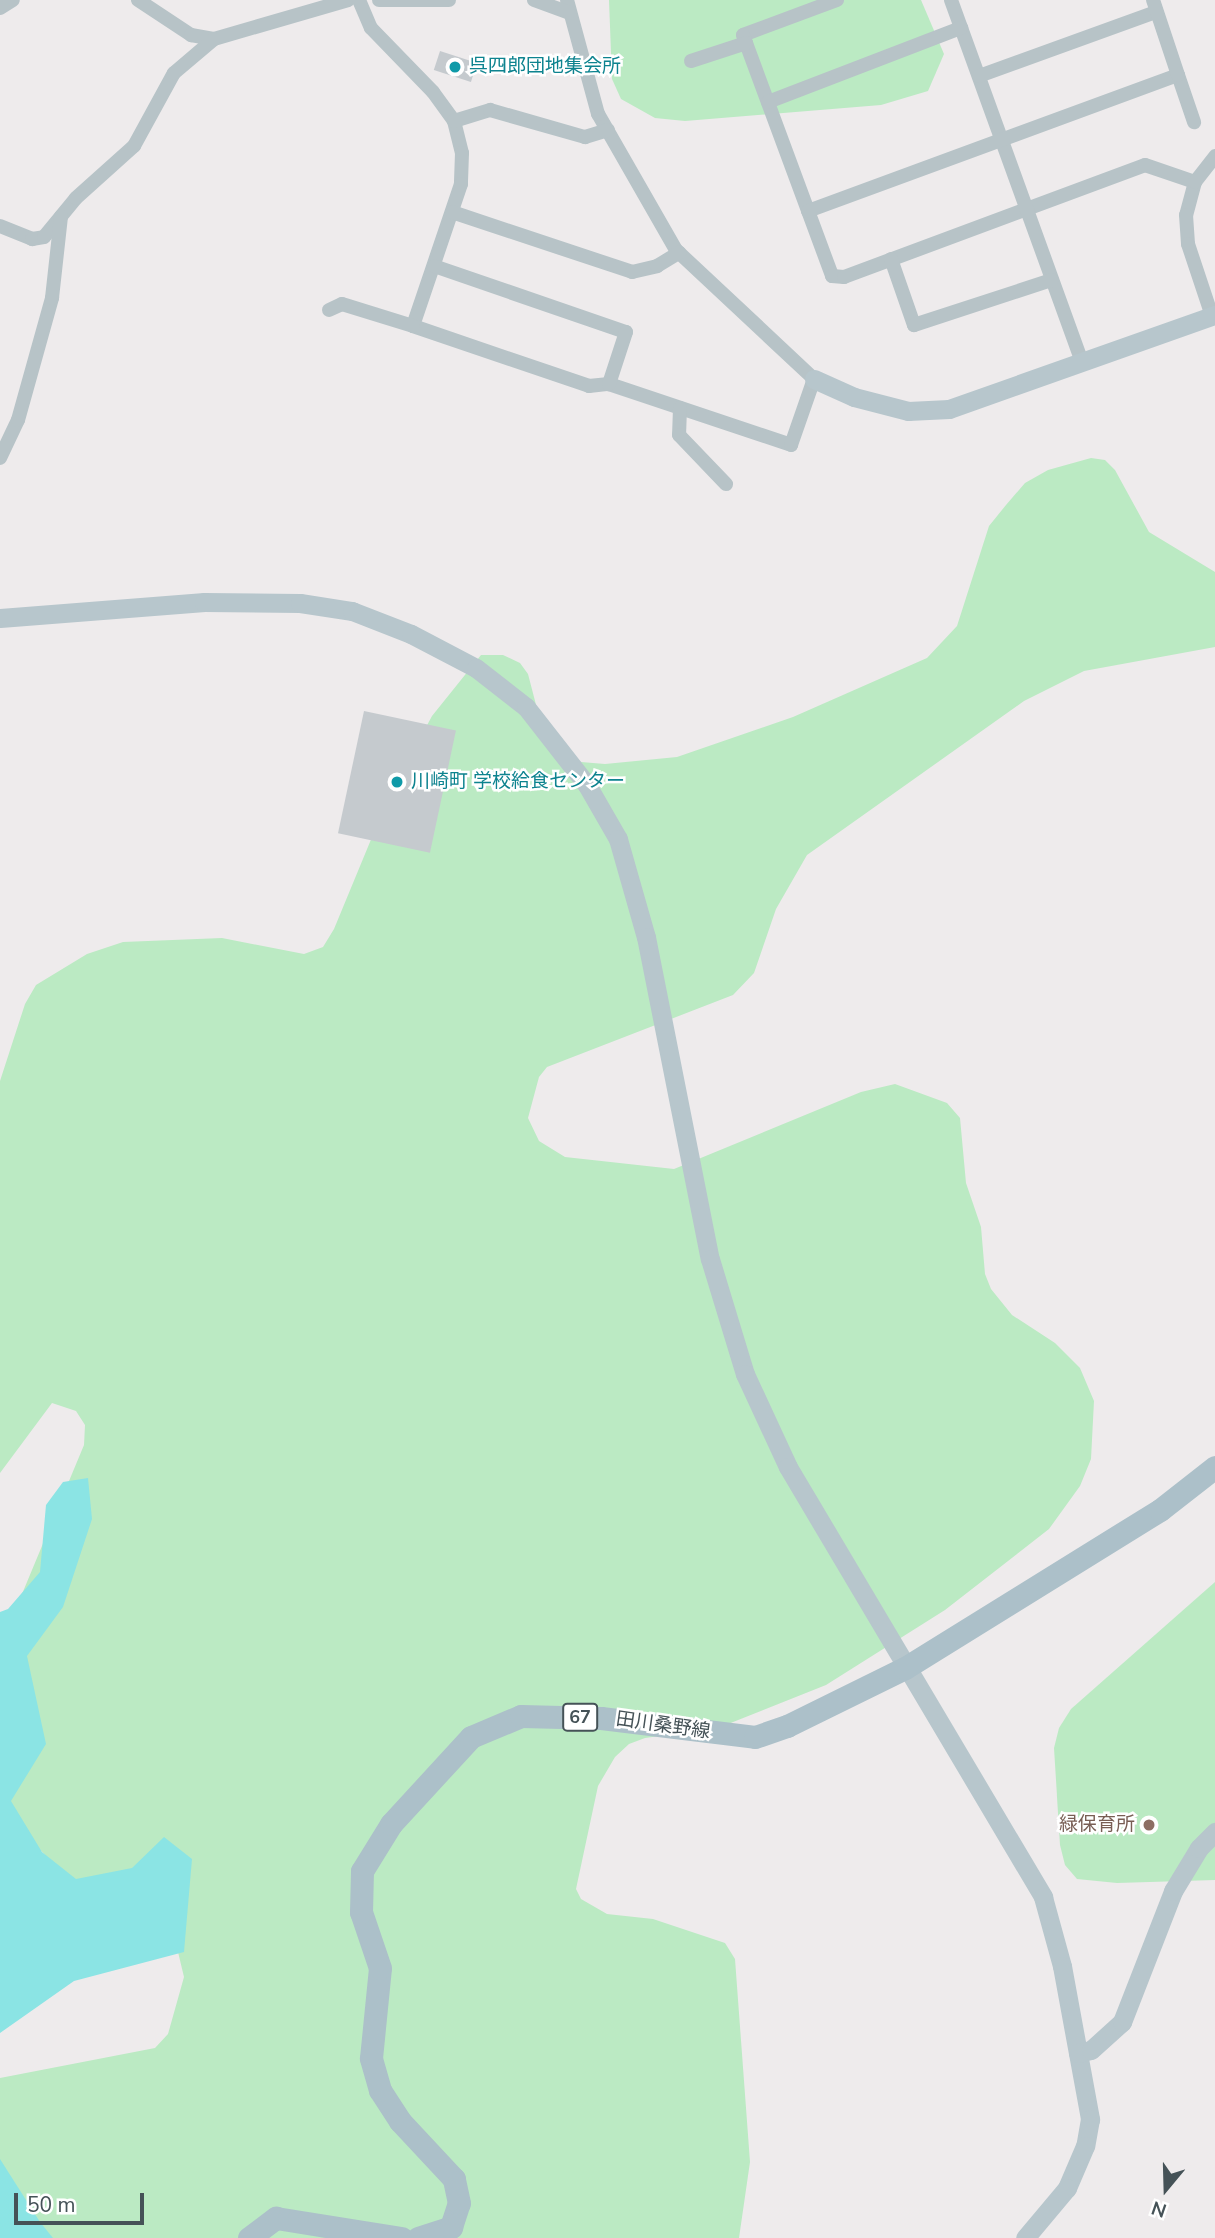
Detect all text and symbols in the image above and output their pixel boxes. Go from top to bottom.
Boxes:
place label: 呉四郎団地集会所 [469,56,621,78]
marker: 呉四郎団地集会所 [447,59,463,75]
place label: 川崎町 学校給食センター [411,771,625,793]
marker: 川崎町 学校給食センター [389,774,405,790]
road number: 67 [561,1702,599,1732]
street label: 田川桑野線 [614,1708,712,1744]
place label: 緑保育所 [1059,1814,1135,1836]
marker: 緑保育所 [1141,1817,1157,1833]
north arrow [1131,2154,1201,2224]
scale bar [18,2178,147,2222]
text: 50 m [27,2191,76,2219]
text: N [1148,2194,1170,2223]

